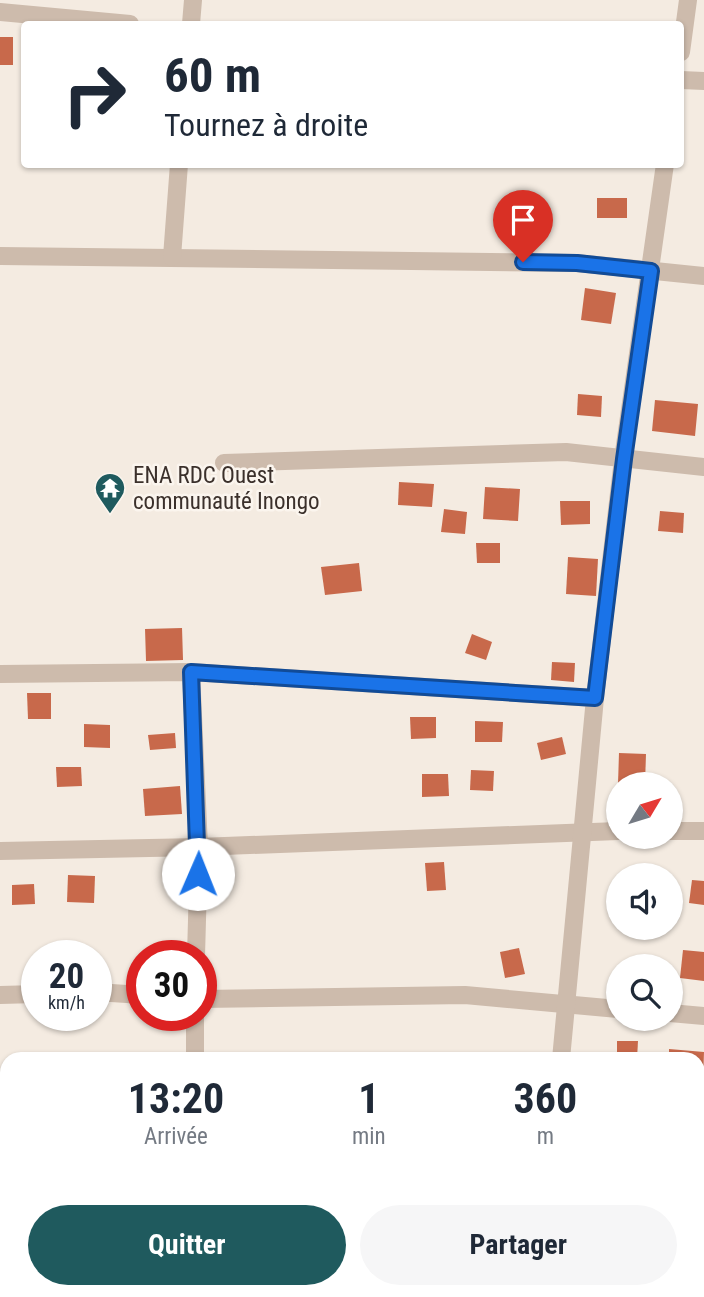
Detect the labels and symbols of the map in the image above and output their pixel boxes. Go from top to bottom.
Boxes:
pin [493,190,553,262]
place label: ENA RDC Ouest communauté Inongo [133,462,320,515]
temple icon: ENA RDC Ouest communauté Inongo [93,471,127,515]
north arrow [606,772,682,849]
position arrow [161,837,235,911]
speed limit sign: 30 [126,940,217,1031]

